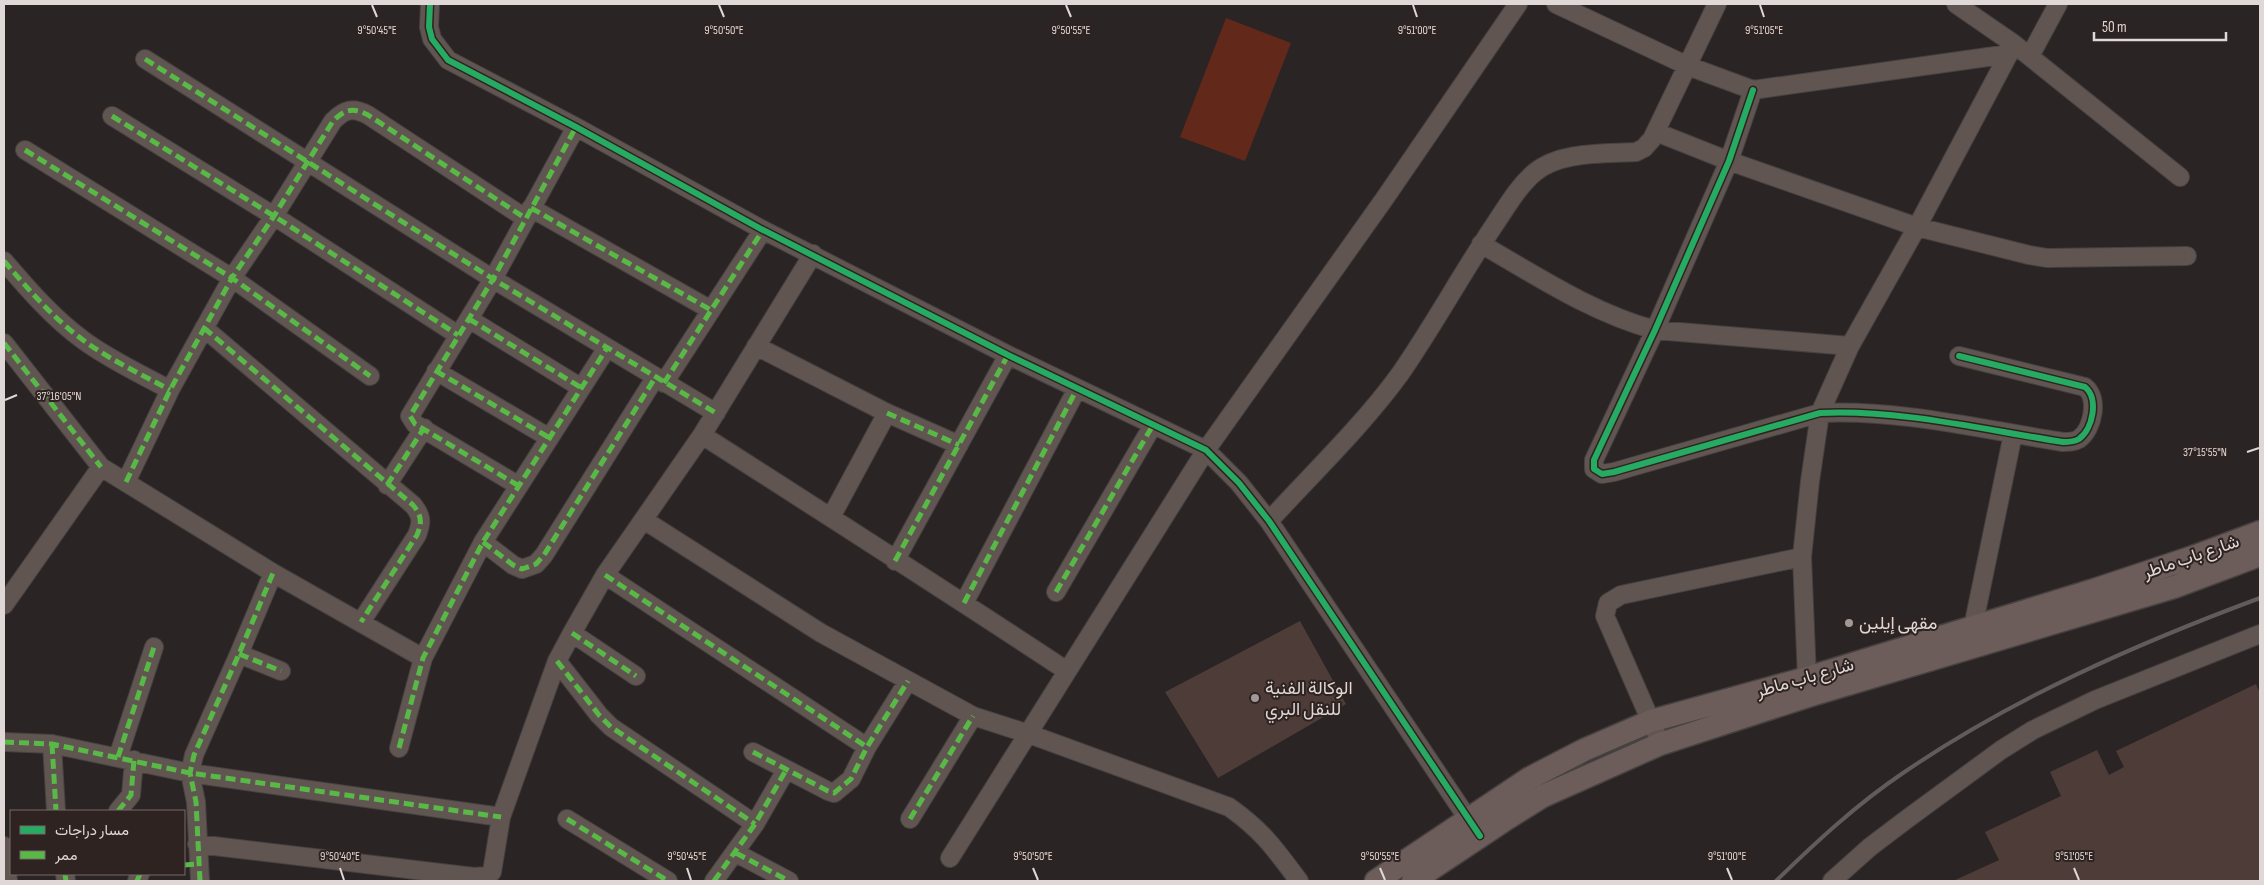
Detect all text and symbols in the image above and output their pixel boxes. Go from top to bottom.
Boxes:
scale bar [2094,10,2226,42]
text: 50 m [2102,18,2127,37]
text: 9°50'45"E [357,23,397,38]
text: 9°50'50"E [704,23,744,38]
text: 9°50'55"E [1051,23,1091,38]
text: 9°51'00"E [1398,23,1436,38]
text: 9°51'05"E [1745,23,1783,38]
text: 37°16'05"N [37,389,81,404]
text: 37°15'55"N [2183,445,2227,460]
street label: شارع باب ماطر [2139,531,2242,585]
place label: مقهى إيلين [1859,613,1937,635]
marker: مقهى إيلين [1843,617,1855,629]
street label: شارع باب ماطر [1753,654,1857,703]
place label: الوكالة الفنية للنقل البري [1265,678,1353,724]
marker: الوكالة الفنية للنقل البري [1249,692,1261,704]
legend [10,810,185,875]
text: مسار دراجات [55,821,129,840]
text: ممر [54,846,77,865]
text: 9°50'40"E [320,849,360,864]
text: 9°50'45"E [667,849,707,864]
text: 9°50'50"E [1013,849,1053,864]
text: 9°50'55"E [1360,849,1400,864]
text: 9°51'00"E [1708,849,1746,864]
text: 9°51'05"E [2055,849,2093,864]

